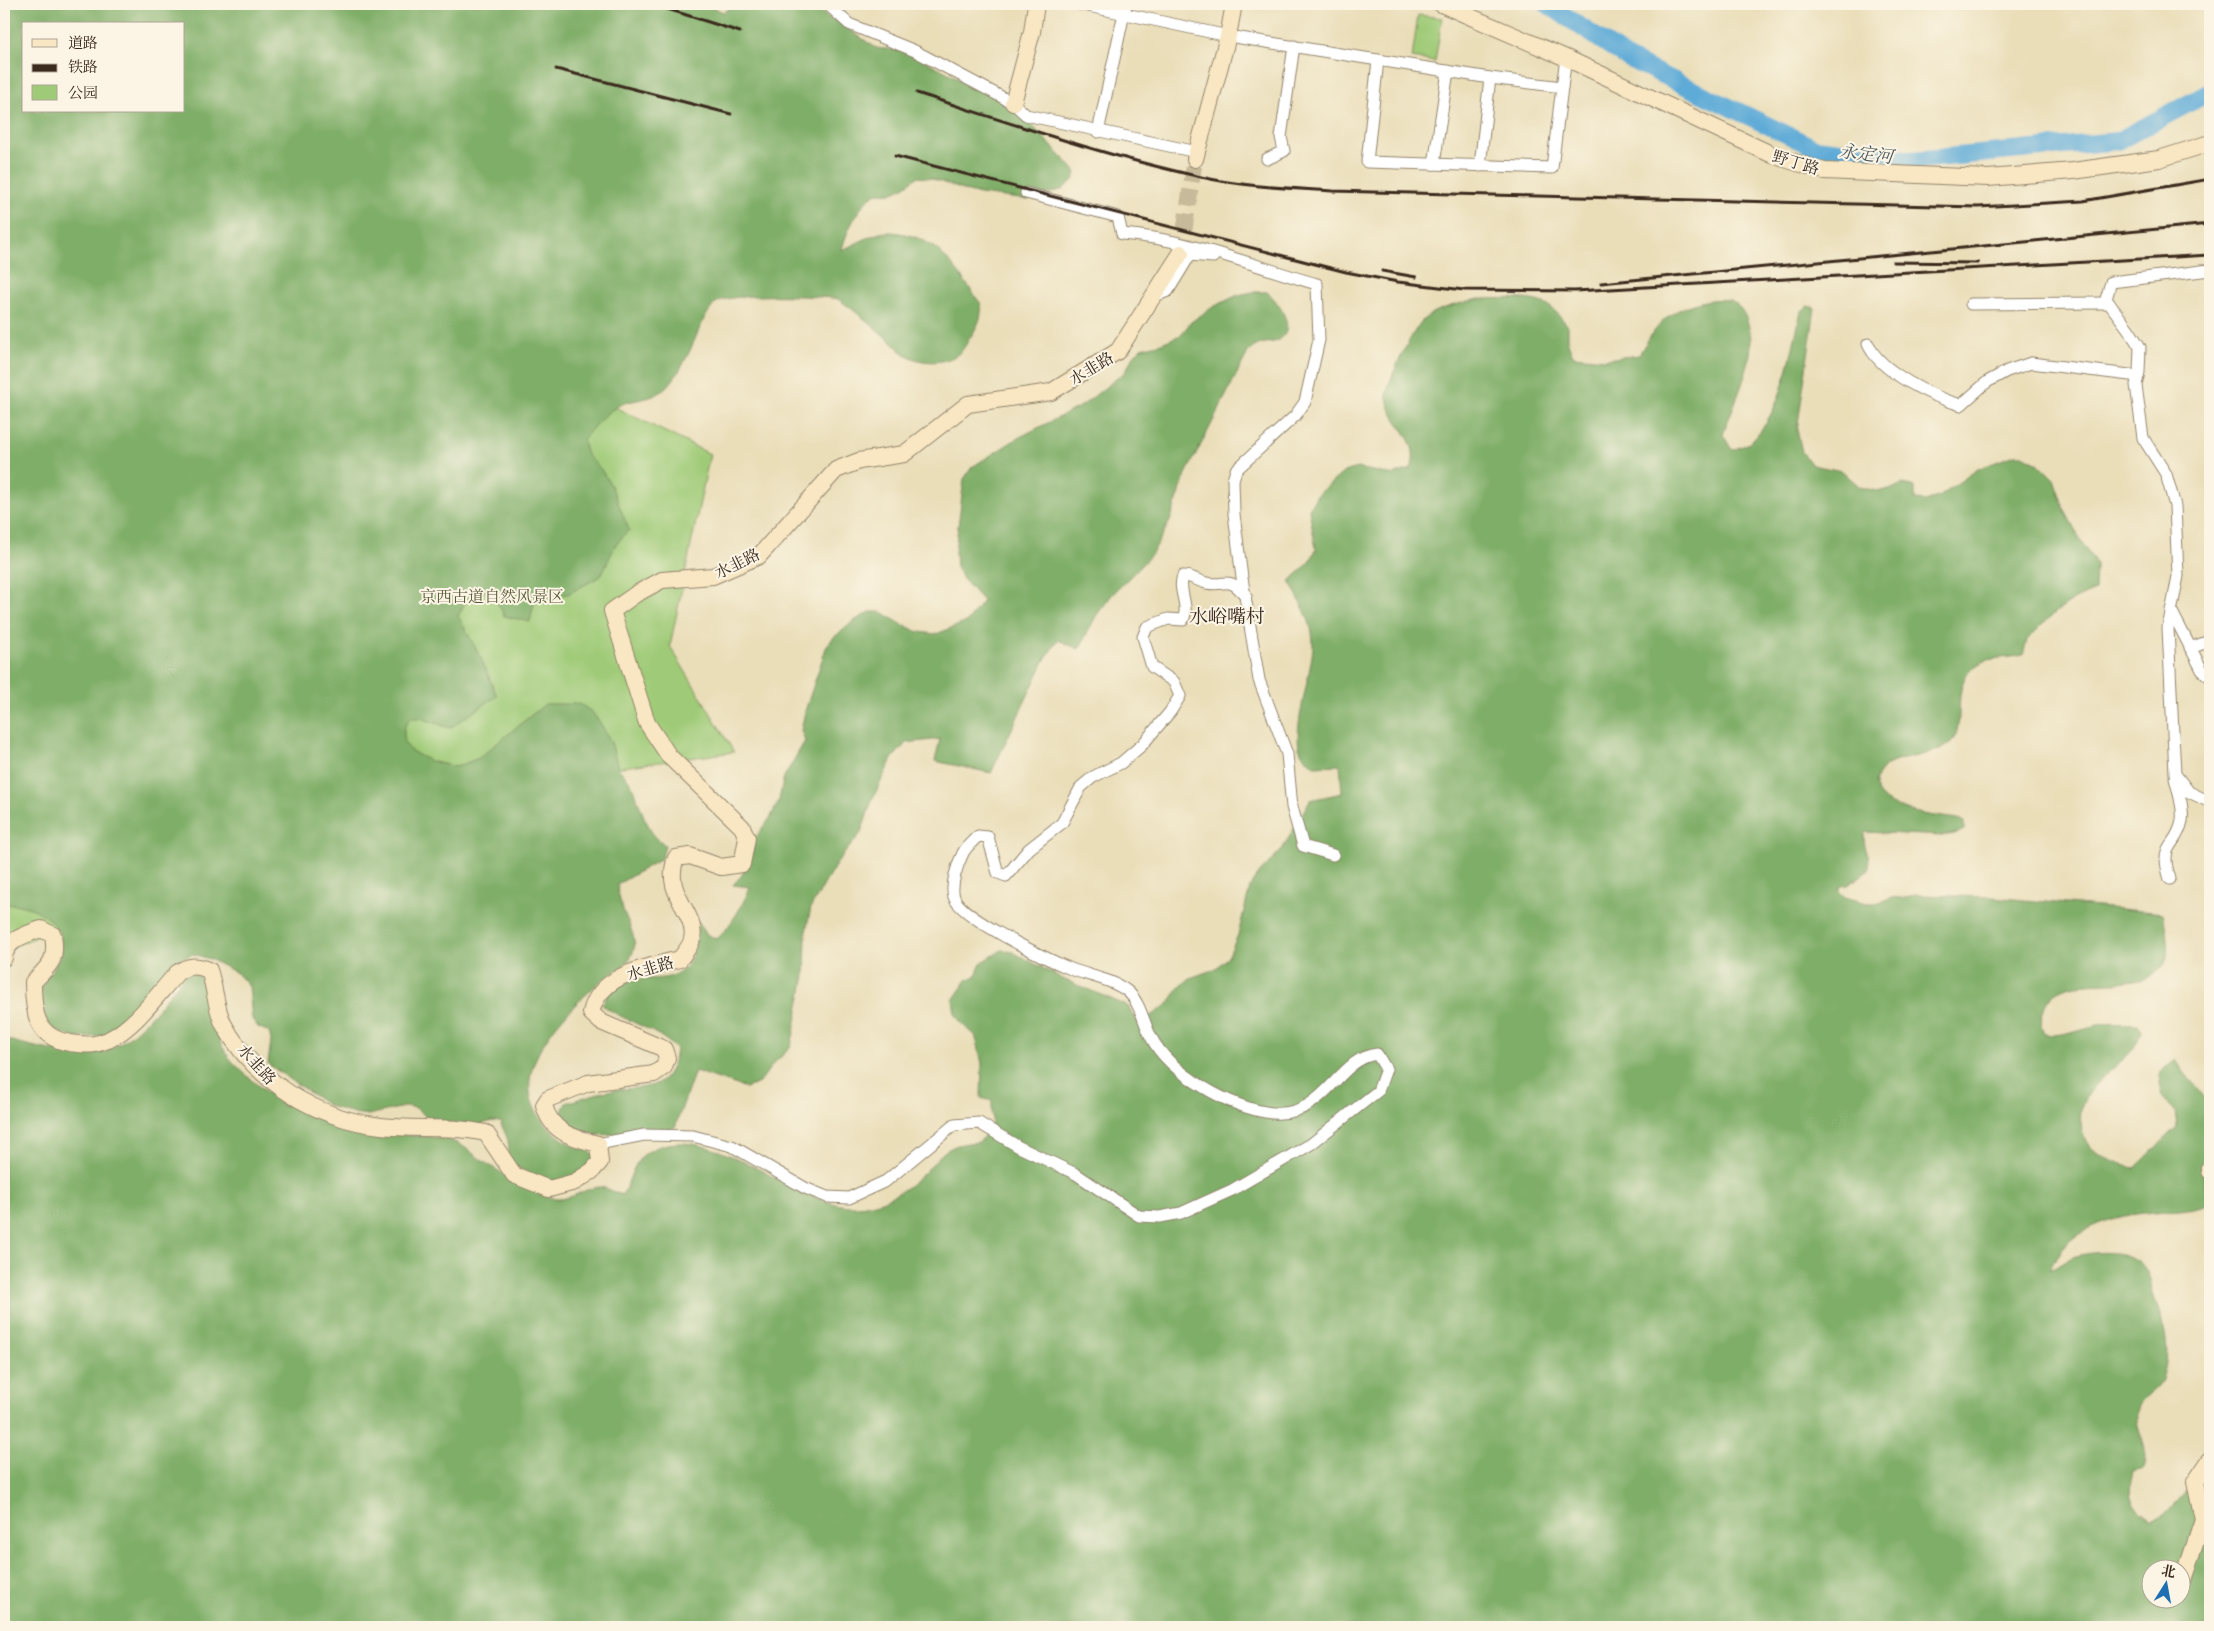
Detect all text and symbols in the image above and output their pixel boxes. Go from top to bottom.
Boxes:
legend [22,22,185,112]
text: 道路 [68,33,98,52]
text: 铁路 [68,57,98,76]
text: 公园 [68,83,98,102]
water label: 永定河 [1838,140,1897,169]
street label: 野丁路 [1770,145,1822,179]
street label: 水韭路 [1065,347,1117,389]
street label: 水韭路 [711,543,763,583]
park label: 京西古道自然风景区 [420,586,564,606]
district label: 水峪嘴村 [1189,605,1265,628]
street label: 水韭路 [624,951,676,985]
street label: 水韭路 [234,1039,280,1089]
north arrow [2142,1558,2192,1608]
text: 北 [2160,1561,2177,1581]

